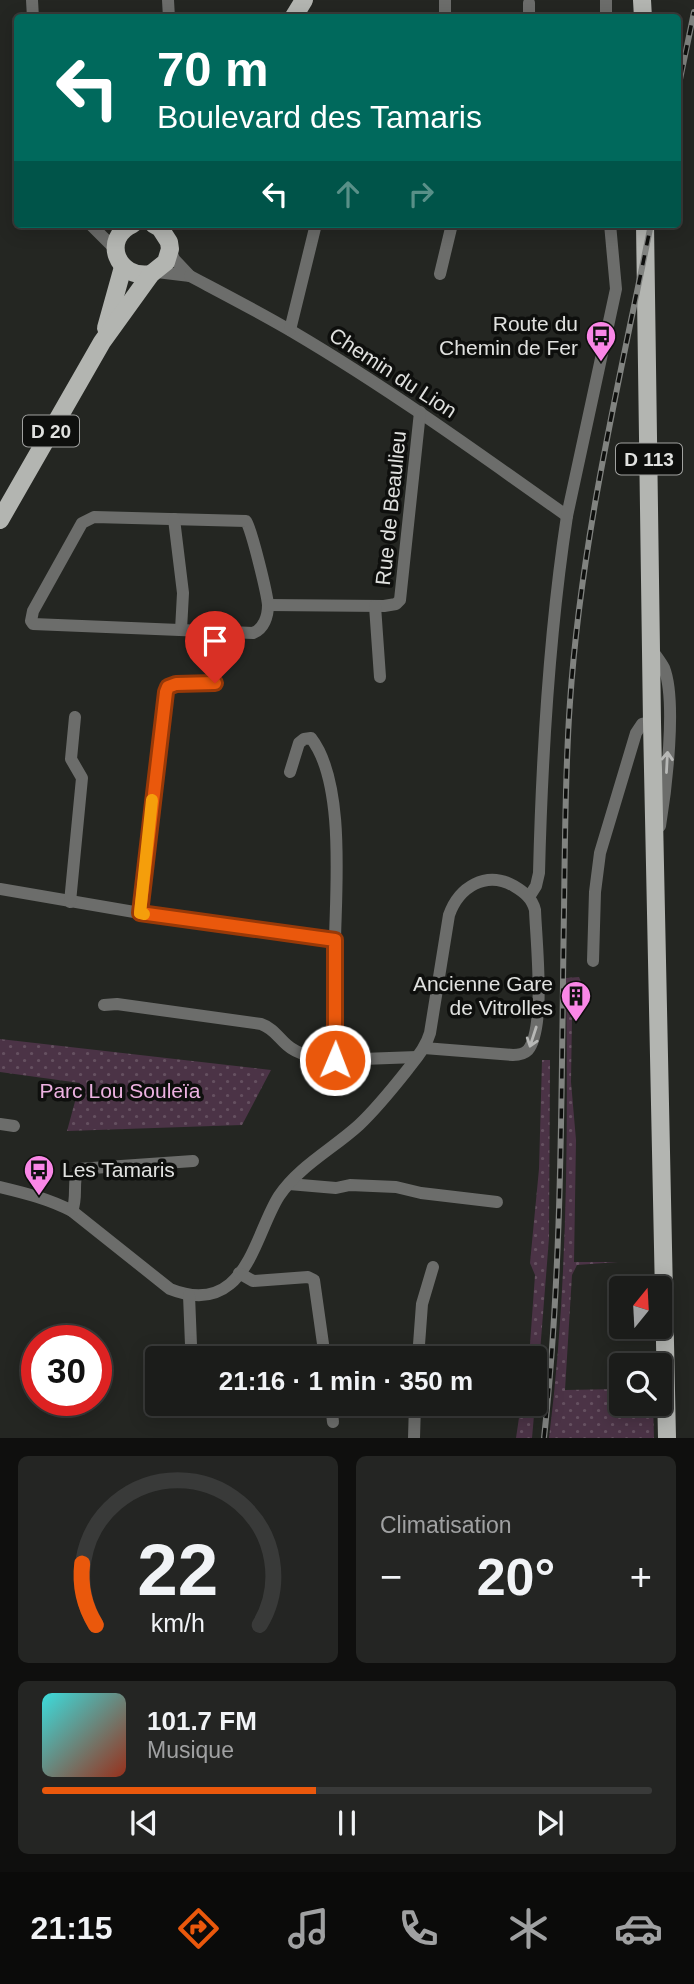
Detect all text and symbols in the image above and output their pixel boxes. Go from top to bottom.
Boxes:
icon: left [42,42,133,133]
text: 70 m [157,42,269,96]
text: Boulevard des Tamaris [157,99,482,135]
icon: left [256,175,294,213]
icon: ahead [329,175,367,213]
icon: right [402,175,440,213]
place label: Route du Chemin de Fer [439,312,578,359]
bus stop icon: Route du Chemin de Fer [584,319,618,363]
street label: Chemin du Lion [325,323,461,422]
road number: D 20 [23,416,79,446]
street label: Rue de Beaulieu [371,430,410,586]
road number: D 113 [616,444,682,474]
pin [185,611,245,683]
icon: arrive [196,622,234,660]
one-way arrow [661,751,674,774]
place label: Ancienne Gare de Vitrolles [413,972,553,1019]
building icon: Ancienne Gare de Vitrolles [559,979,593,1023]
position arrow [298,1023,372,1097]
one-way arrow [525,1026,538,1048]
park label: Parc Lou Souleïa [39,1079,201,1102]
bus stop icon: Les Tamaris [22,1153,56,1197]
place label: Les Tamaris [62,1158,175,1181]
north arrow [609,1276,672,1339]
map controls [609,1276,672,1416]
speed limit sign: 30 [21,1325,112,1416]
button: search [609,1353,672,1416]
text: 21:16 · 1 min · 350 m [219,1366,473,1396]
text: Climatisation [380,1512,512,1538]
text: 22 [138,1530,218,1611]
text: 20° [477,1548,555,1606]
text: − [380,1556,402,1598]
text: + [630,1556,652,1598]
text: km/h [151,1609,205,1637]
text: 101.7 FM [147,1706,257,1736]
text: Musique [147,1737,234,1763]
icon: previous [125,1804,163,1842]
icon: pause [328,1804,366,1842]
icon: next [531,1804,569,1842]
icon: directions [174,1904,223,1953]
icon: music [284,1904,333,1953]
icon: phone [394,1904,443,1953]
icon: climate [504,1904,553,1953]
icon: car [614,1904,663,1953]
text: 21:15 [31,1910,112,1946]

